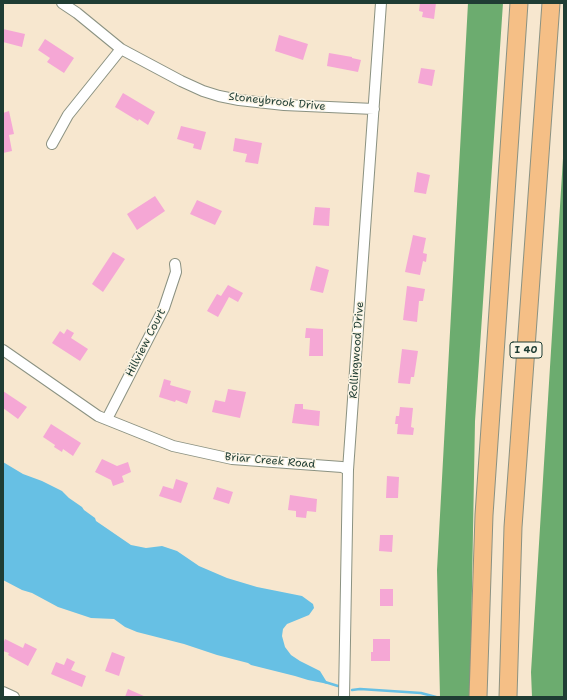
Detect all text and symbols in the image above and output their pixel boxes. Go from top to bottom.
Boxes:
street label: Stoneybrook Drive [228,90,326,114]
street label: Rollingwood Drive [347,301,367,399]
street label: Hillview Court [123,307,169,379]
road number: I 40 [510,342,542,358]
street label: Briar Creek Road [224,450,316,472]

